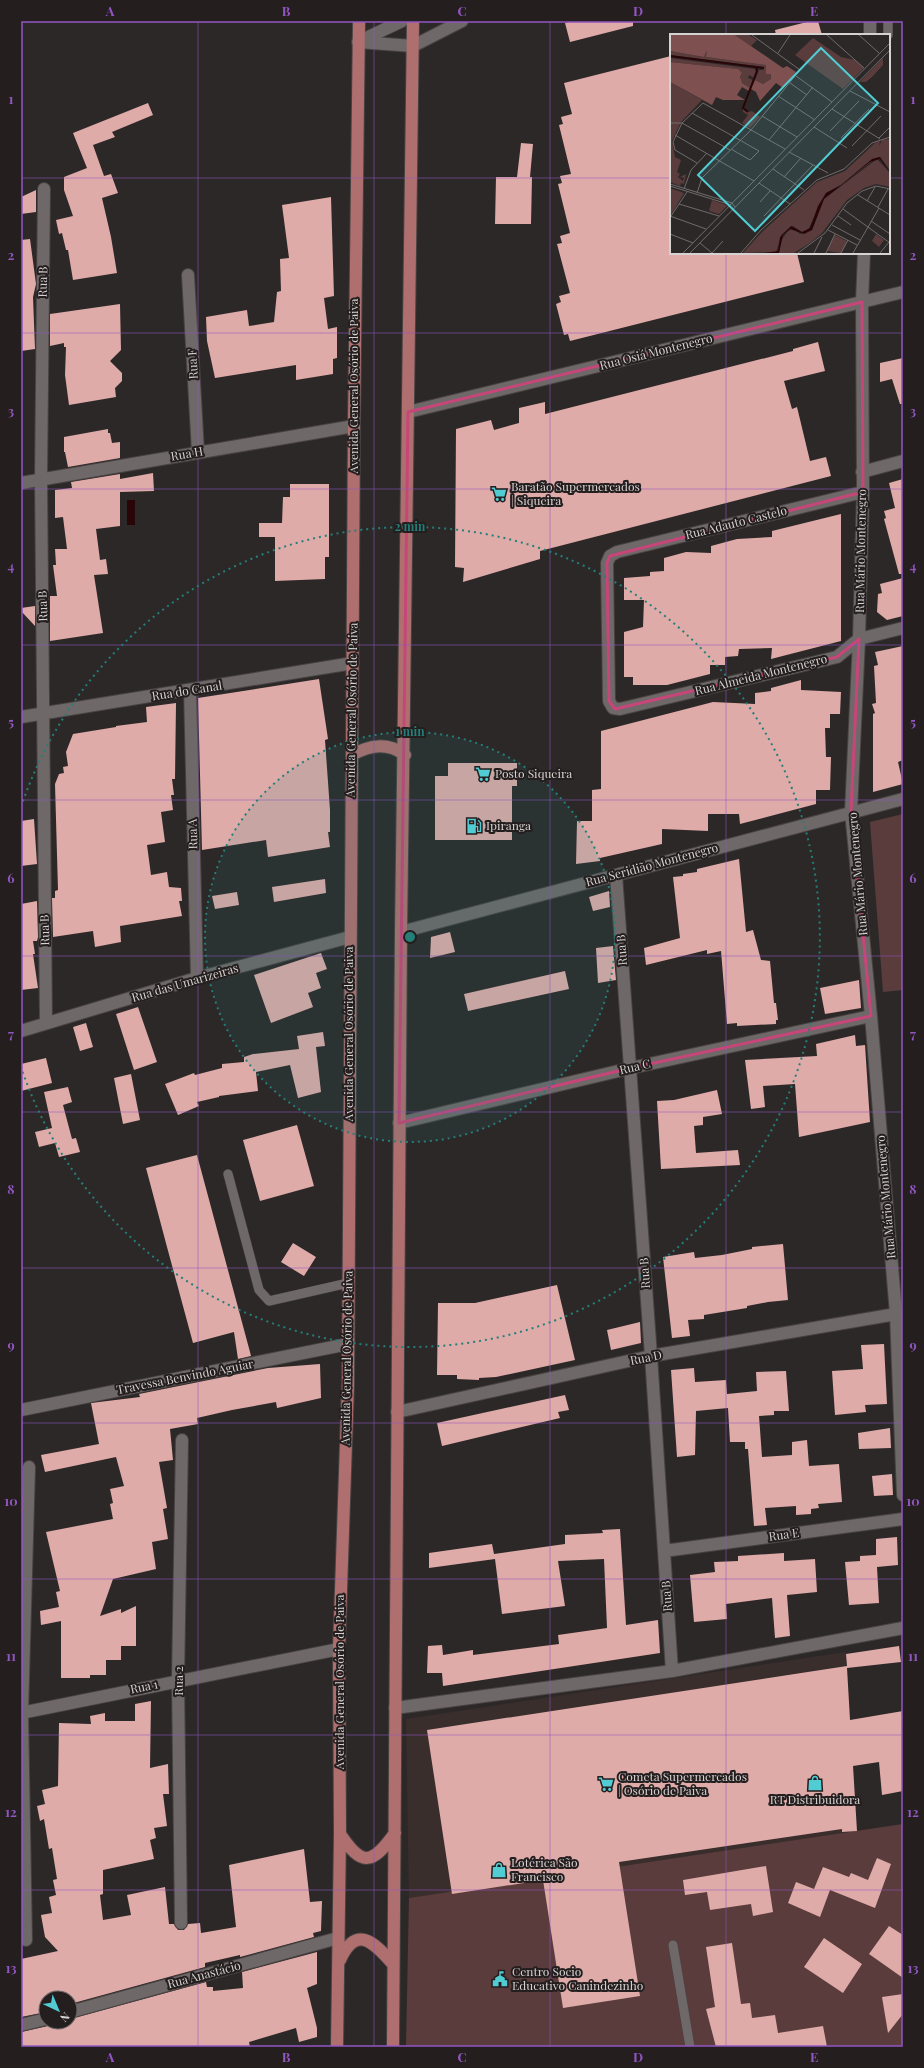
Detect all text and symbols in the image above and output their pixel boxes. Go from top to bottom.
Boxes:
text: A [105,2,115,19]
text: B [282,2,291,19]
text: C [457,2,467,19]
text: D [633,2,643,19]
text: E [810,2,818,19]
inset map [670,34,890,254]
text: 1 [9,90,14,107]
text: 1 [911,90,916,107]
text: 2 [8,246,15,263]
text: 2 [910,246,917,263]
street label: Rua B [34,266,50,298]
street label: Avenida General Osório de Paiva [345,299,361,474]
street label: Rua Osiá Montenegro [598,329,714,373]
street label: Rua F [183,348,201,380]
text: 3 [8,402,14,419]
text: 3 [910,402,916,419]
street label: Rua H [169,442,204,464]
place label: Baratão Supermercados | Siqueira [511,478,640,508]
supermarket icon: Baratão Supermercados | Siqueira [490,485,508,503]
street label: Rua Mário Montenegro [851,488,869,613]
street label: Rua Adauto Castelo [683,502,789,542]
text: 2 min [395,518,426,534]
text: 4 [8,557,15,574]
text: 4 [910,557,917,574]
street label: Rua B [34,590,50,622]
street label: Avenida General Osório de Paiva [341,622,361,799]
street label: Rua Almeida Montenegro [693,650,829,698]
street label: Rua do Canal [151,676,224,703]
text: 5 [8,713,14,730]
text: 5 [910,713,916,730]
text: 1 min [395,723,425,739]
supermarket icon: Posto Siqueira [474,765,492,783]
place label: Posto Siqueira [495,765,572,781]
street label: Rua Mário Montenegro [844,811,870,937]
fuel station icon: Ipiranga [465,817,483,835]
place label: Ipiranga [486,817,531,833]
street label: Rua A [184,818,200,850]
street label: Rua Seridião Montenegro [584,839,720,889]
text: 6 [7,869,15,886]
text: 6 [909,869,917,886]
street label: Rua B [36,914,52,946]
centre of rings [403,930,417,944]
street label: Rua B [612,934,630,966]
street label: Avenida General Osório de Paiva [340,947,356,1122]
street label: Rua das Umarizeiras [129,959,240,1005]
text: 7 [8,1025,14,1042]
text: 7 [910,1025,916,1042]
street label: Rua C [617,1055,652,1077]
street label: Rua Mário Montenegro [872,1134,898,1260]
text: 8 [7,1180,15,1197]
text: 8 [909,1180,917,1197]
street label: Rua B [635,1257,653,1289]
street label: Avenida General Osório de Paiva [336,1270,356,1447]
text: 9 [7,1336,15,1353]
text: 9 [909,1336,917,1353]
street label: Rua D [628,1346,663,1368]
street label: Travessa Benvindo Aguiar [115,1355,255,1397]
text: 10 [4,1492,18,1509]
text: 10 [906,1492,920,1509]
street label: Rua E [767,1524,800,1544]
street label: Rua B [657,1580,675,1612]
street label: Avenida General Osório de Paiva [331,1595,347,1770]
text: 11 [6,1647,16,1664]
text: 11 [908,1647,918,1664]
street label: Rua 2 [170,1666,186,1696]
street label: Rua 1 [128,1675,160,1697]
place label: Cometa Supermercados | Osório de Paiva [618,1768,747,1798]
shop icon: RT Distribuidora [806,1774,824,1792]
supermarket icon: Cometa Supermercados | Osório de Paiva [597,1775,615,1793]
place label: RT Distribuidora [770,1791,860,1807]
text: 12 [5,1803,17,1820]
text: 12 [907,1803,919,1820]
place label: Lotérica São Francisco [511,1854,578,1884]
shop icon: Lotérica São Francisco [490,1861,508,1879]
street label: Rua Anastácio [165,1956,243,1992]
text: 13 [5,1959,17,1976]
text: 13 [907,1959,919,1976]
place label: Centro Socio Educativo Canindezinho [512,1963,644,1993]
public building icon: Centro Socio Educativo Canindezinho [491,1970,509,1988]
north arrow [38,1990,78,2030]
text: N [57,2009,73,2026]
text: A [105,2048,115,2065]
text: B [282,2048,291,2065]
text: C [457,2048,467,2065]
text: D [633,2048,643,2065]
text: E [810,2048,818,2065]

